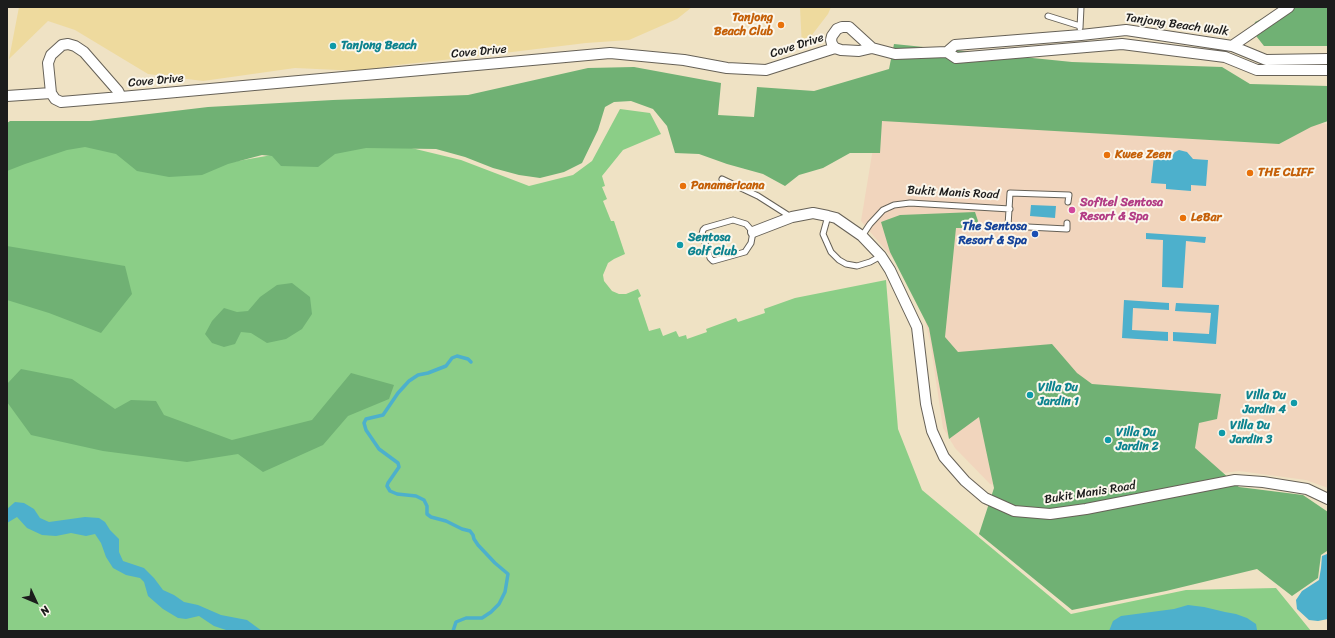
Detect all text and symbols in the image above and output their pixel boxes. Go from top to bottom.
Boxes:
place label: Tanjong Beach Club [714,11,773,39]
street label: Tanjong Beach Walk [1125,11,1229,39]
marker: Tanjong Beach Club [776,20,786,30]
street label: Cove Drive [768,31,826,61]
place label: Tanjong Beach [341,39,417,53]
marker: Tanjong Beach [328,41,338,51]
street label: Cove Drive [451,42,507,62]
street label: Cove Drive [128,71,184,91]
place label: Kwee Zeen [1115,148,1171,162]
marker: Kwee Zeen [1102,150,1112,160]
place label: THE CLIFF [1258,166,1314,180]
marker: THE CLIFF [1245,168,1255,178]
place label: Panamericana [691,179,765,193]
marker: Panamericana [678,181,688,191]
street label: Bukit Manis Road [907,183,999,203]
place label: Sofitel Sentosa Resort & Spa [1080,196,1163,224]
marker: Sofitel Sentosa Resort & Spa [1067,205,1077,215]
place label: LeBar [1191,211,1221,225]
marker: LeBar [1178,213,1188,223]
place label: The Sentosa Resort & Spa [958,220,1027,248]
marker: The Sentosa Resort & Spa [1030,229,1040,239]
place label: Sentosa Golf Club [688,231,737,259]
marker: Sentosa Golf Club [675,240,685,250]
place label: Villa Du Jardin 1 [1038,381,1079,409]
place label: Villa Du Jardin 4 [1243,389,1286,417]
marker: Villa Du Jardin 1 [1025,390,1035,400]
marker: Villa Du Jardin 4 [1289,398,1299,408]
place label: Villa Du Jardin 3 [1230,419,1272,447]
place label: Villa Du Jardin 2 [1116,426,1159,454]
marker: Villa Du Jardin 3 [1217,428,1227,438]
marker: Villa Du Jardin 2 [1103,435,1113,445]
street label: Bukit Manis Road [1043,479,1137,507]
north arrow [16,582,56,622]
text: N [36,601,54,620]

